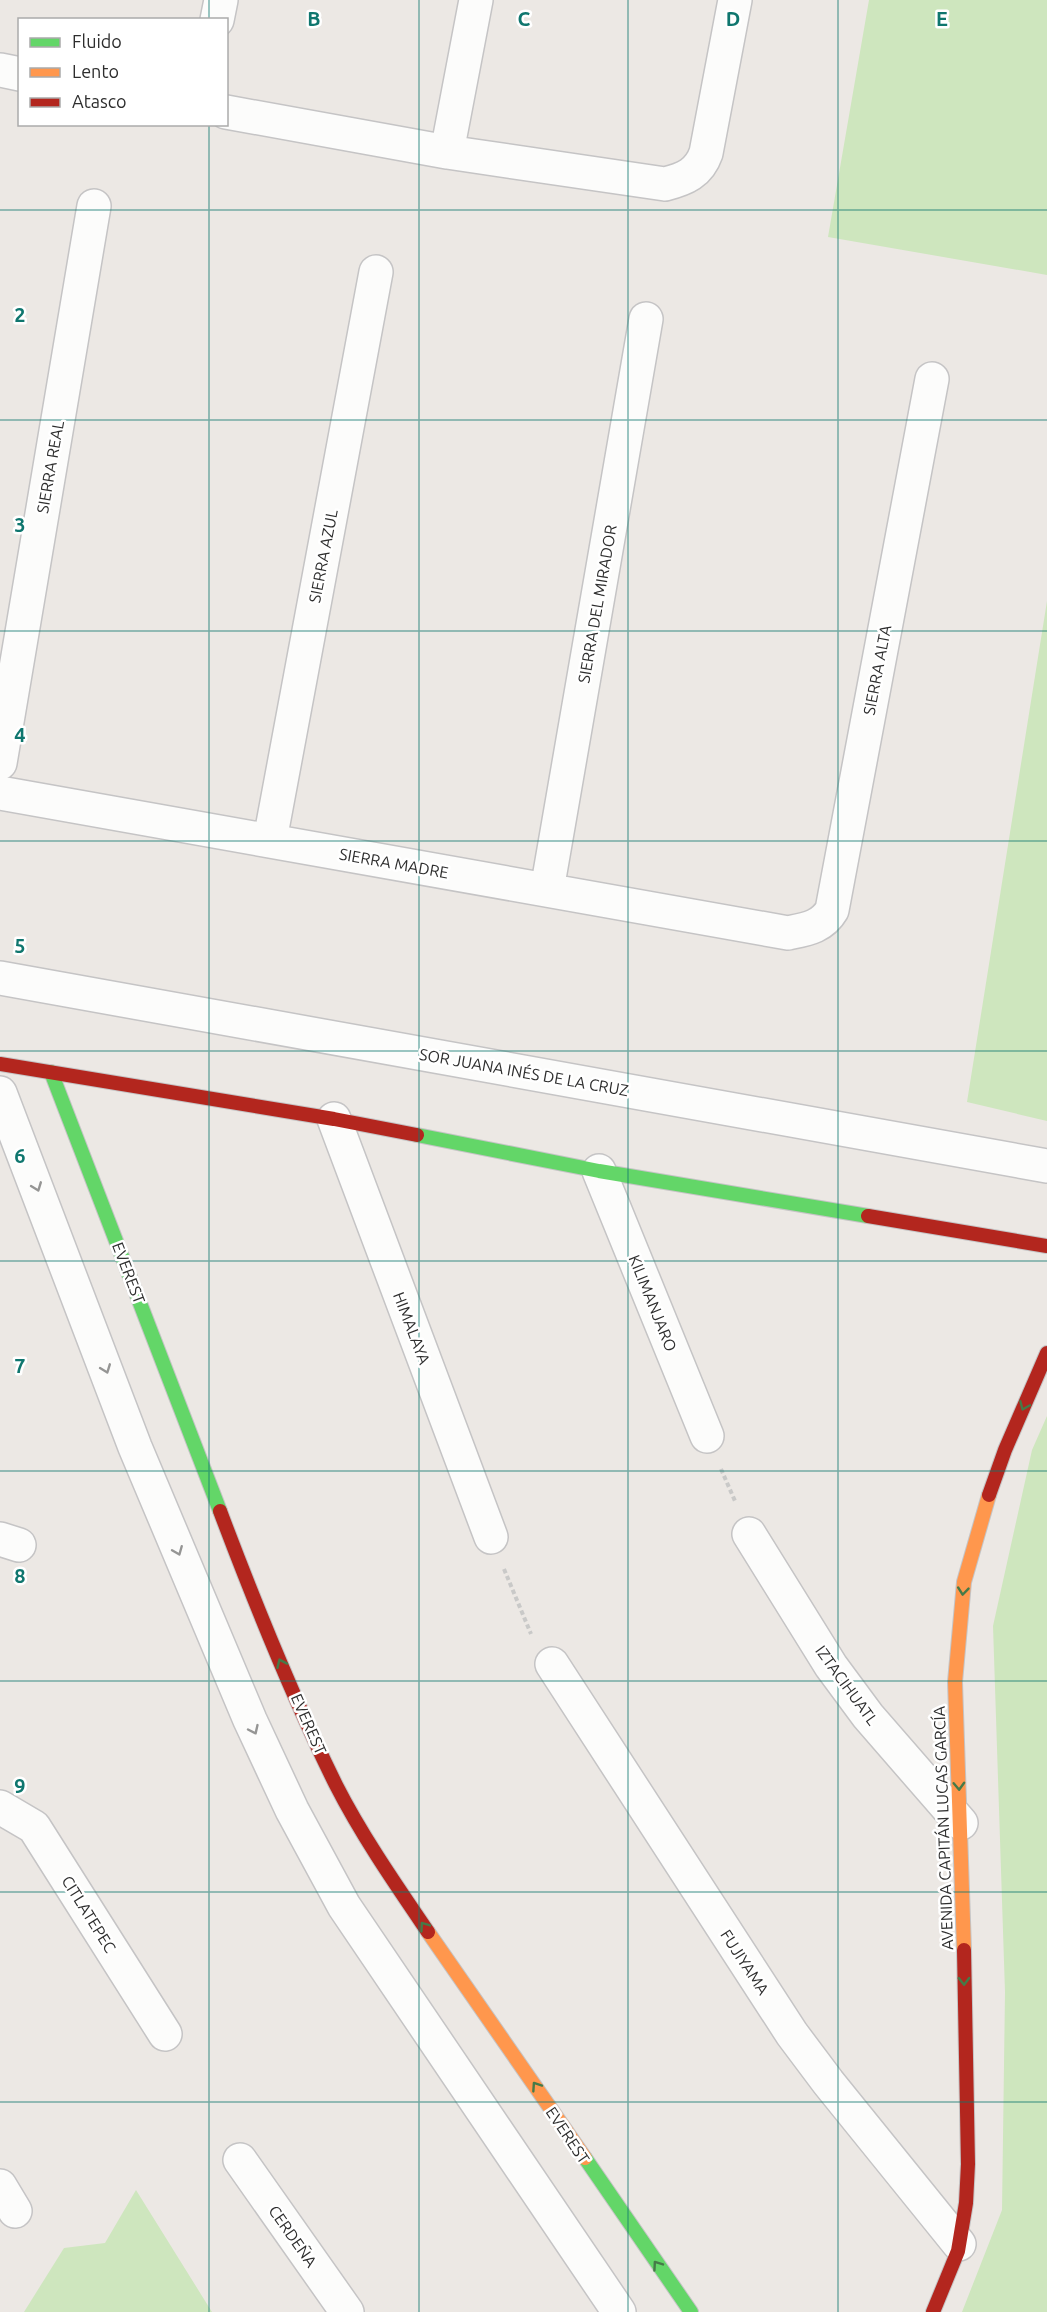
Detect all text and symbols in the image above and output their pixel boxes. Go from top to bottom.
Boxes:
text: B [307,7,321,30]
text: C [518,7,531,30]
text: D [726,7,740,30]
text: E [936,7,948,30]
legend [18,18,228,126]
text: Fluido [72,31,122,51]
text: Lento [72,61,119,81]
text: Atasco [72,91,127,111]
text: 2 [14,303,26,326]
street label: SIERRA REAL [33,419,67,515]
street label: SIERRA AZUL [305,508,341,604]
text: 3 [14,513,26,536]
street label: SIERRA DEL MIRADOR [574,523,620,685]
street label: SIERRA ALTA [859,623,895,717]
text: 4 [14,723,26,746]
street label: SIERRA MADRE [338,845,450,881]
text: 5 [14,934,26,957]
street label: SOR JUANA INÉS DE LA CRUZ [418,1043,630,1099]
text: 6 [14,1144,26,1167]
one-way arrow [30,1181,42,1192]
street label: EVEREST [109,1240,149,1306]
street label: KILIMANJARO [625,1252,681,1354]
street label: HIMALAYA [390,1289,434,1367]
text: 7 [14,1354,26,1377]
one-way arrow [99,1363,111,1374]
one-way arrow [1019,1400,1031,1411]
one-way arrow [171,1544,183,1555]
text: 8 [14,1564,26,1587]
one-way arrow [957,1586,970,1596]
street label: IZTACIHUATL [812,1642,882,1728]
one-way arrow [277,1658,289,1669]
street label: EVEREST [288,1691,330,1757]
street label: AVENIDA CAPITÁN LUCAS GARCÍA [928,1705,956,1950]
one-way arrow [247,1723,259,1734]
text: 9 [14,1774,26,1797]
one-way arrow [953,1781,966,1790]
street label: CITLATEPEC [58,1872,120,1956]
one-way arrow [420,1921,431,1932]
street label: FUJIYAMA [717,1926,773,1998]
one-way arrow [958,1976,970,1985]
one-way arrow [531,2082,543,2092]
street label: EVEREST [543,2103,594,2167]
street label: CERDEÑA [265,2201,322,2271]
one-way arrow [653,2260,664,2271]

